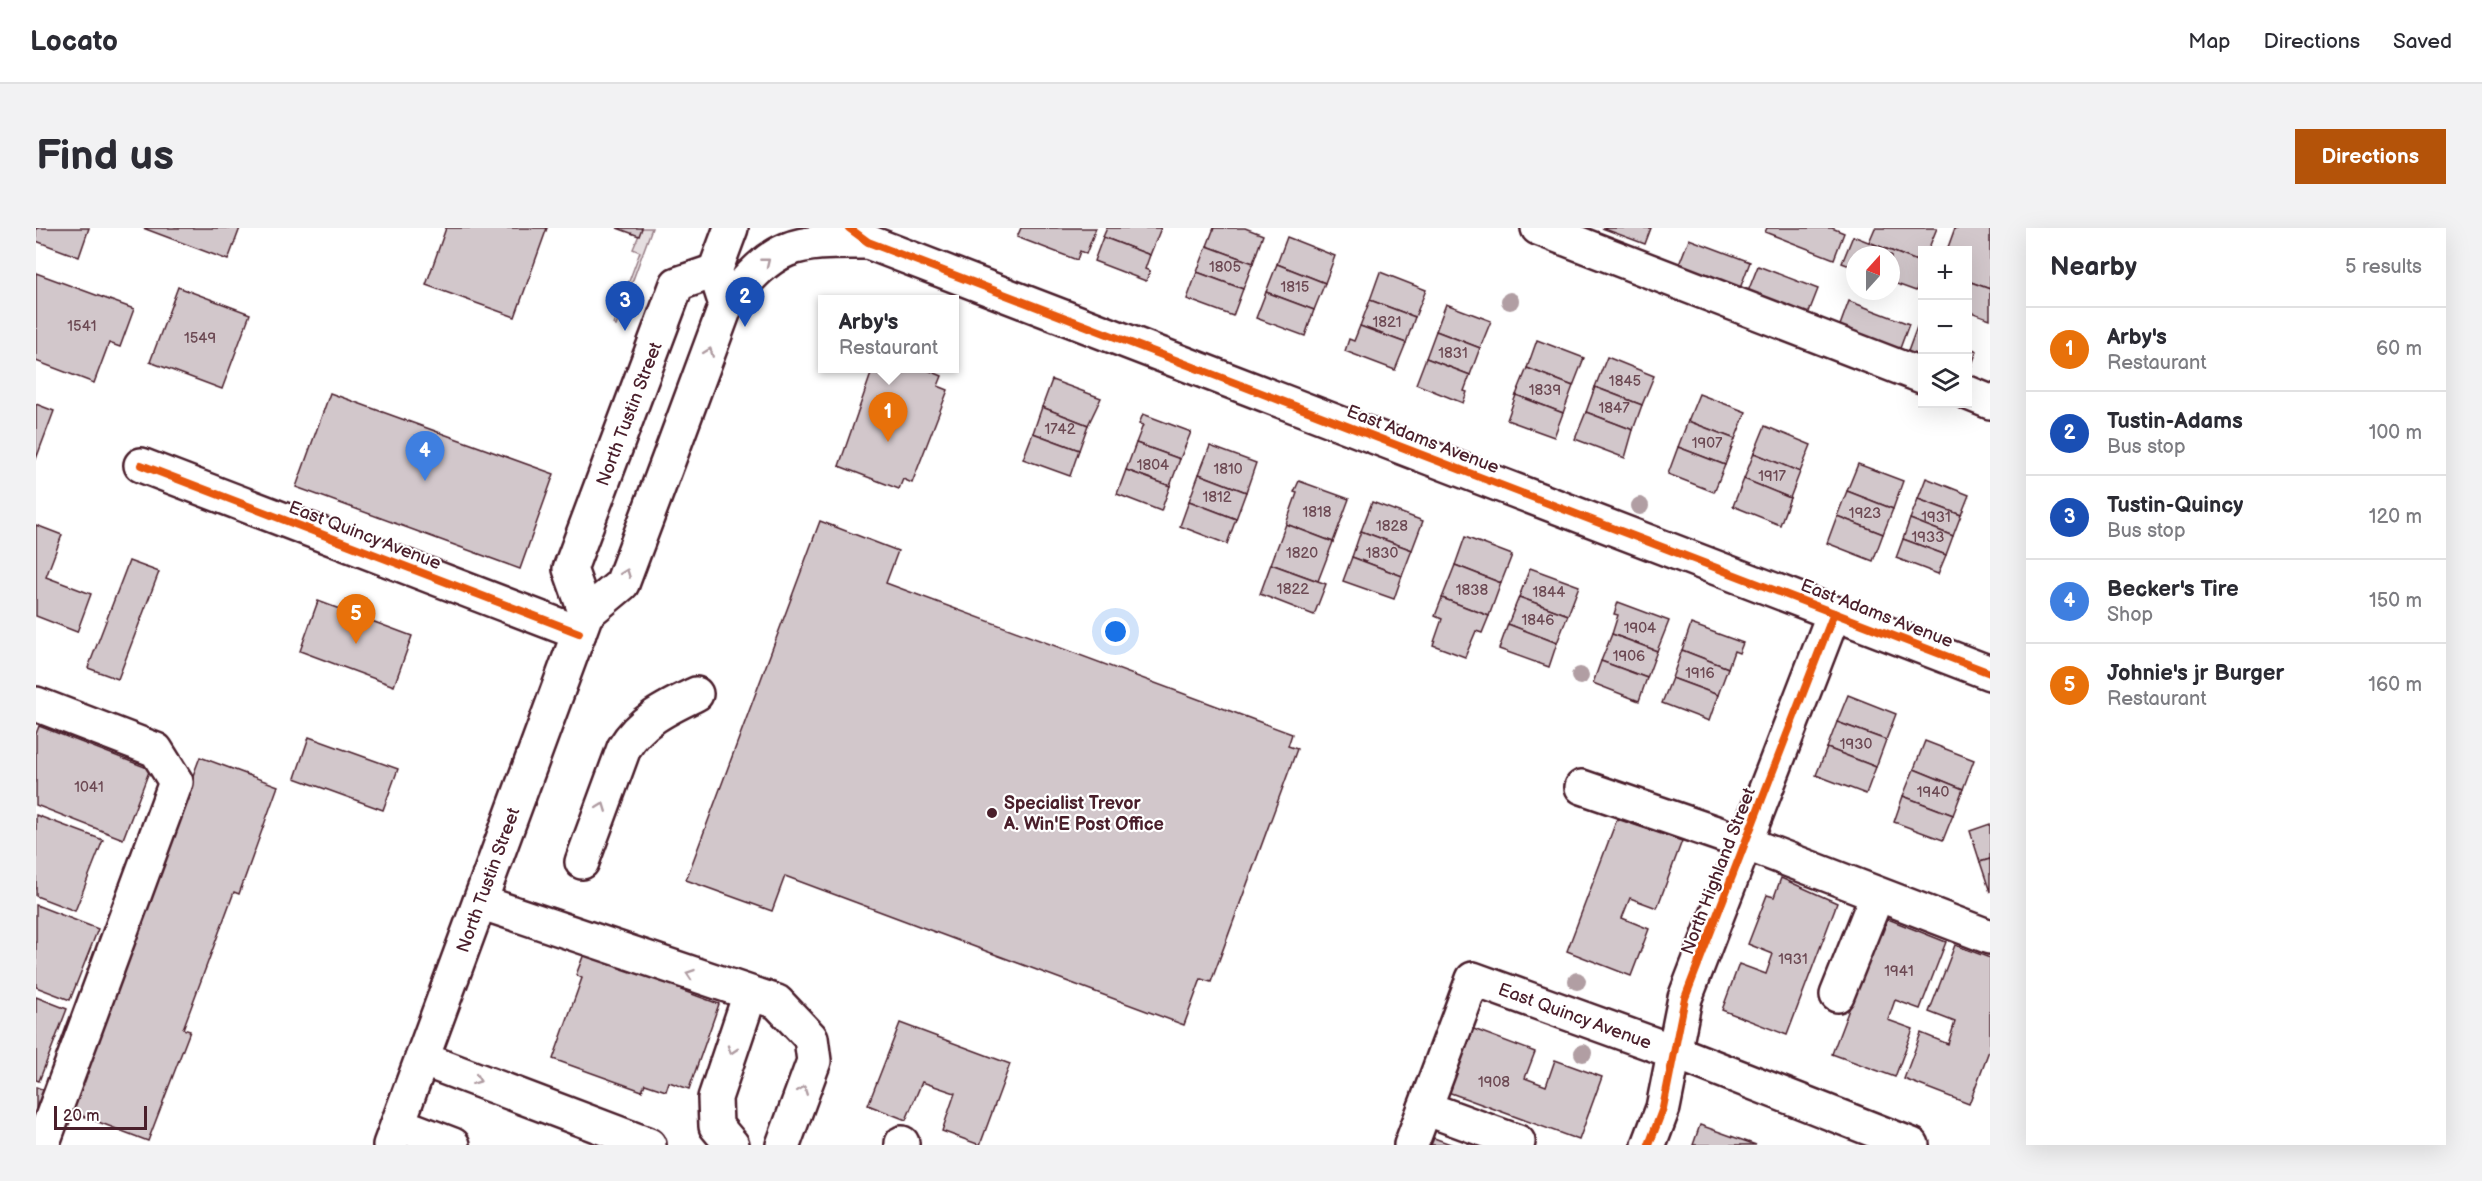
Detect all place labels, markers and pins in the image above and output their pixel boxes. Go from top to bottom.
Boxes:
pin: 2 [726,278,764,327]
pin: 3 [606,282,644,331]
pin: 1 [868,392,908,442]
pin: 4 [406,432,444,481]
pin: 5 [336,594,376,644]
place label: Specialist Trevor A. Win'E Post Office [1003,793,1164,835]
marker: Specialist Trevor A. Win'E Post Office [985,806,999,820]

